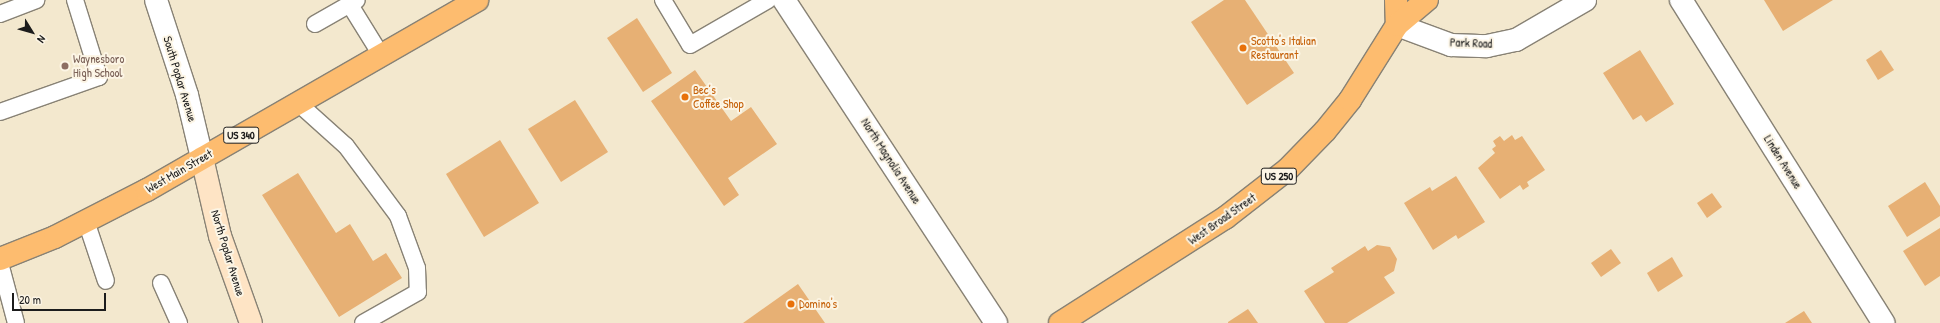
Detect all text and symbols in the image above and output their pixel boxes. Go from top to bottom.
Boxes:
north arrow [12,12,52,52]
text: N [34,33,49,46]
place label: Scotto's Italian Restaurant [1251,34,1316,62]
street label: South Poplar Avenue [160,35,200,123]
street label: Park Road [1450,35,1492,51]
marker: Scotto's Italian Restaurant [1238,43,1248,53]
place label: Waynesboro High School [73,52,124,80]
marker: Waynesboro High School [60,61,70,71]
place label: Bec’s Coffee Shop [693,83,744,111]
marker: Bec’s Coffee Shop [680,92,690,102]
street label: North Magnolia Avenue [858,116,924,206]
road number: US 340 [223,126,259,144]
street label: Linden Avenue [1761,132,1805,192]
street label: West Main Street [143,146,215,196]
road number: US 250 [1260,167,1298,185]
street label: West Broad Street [1185,190,1259,248]
street label: North Poplar Avenue [208,208,248,298]
scale bar [14,285,108,311]
text: 20 m [19,291,41,308]
place label: Domino's [799,297,837,311]
marker: Domino's [786,299,796,309]

